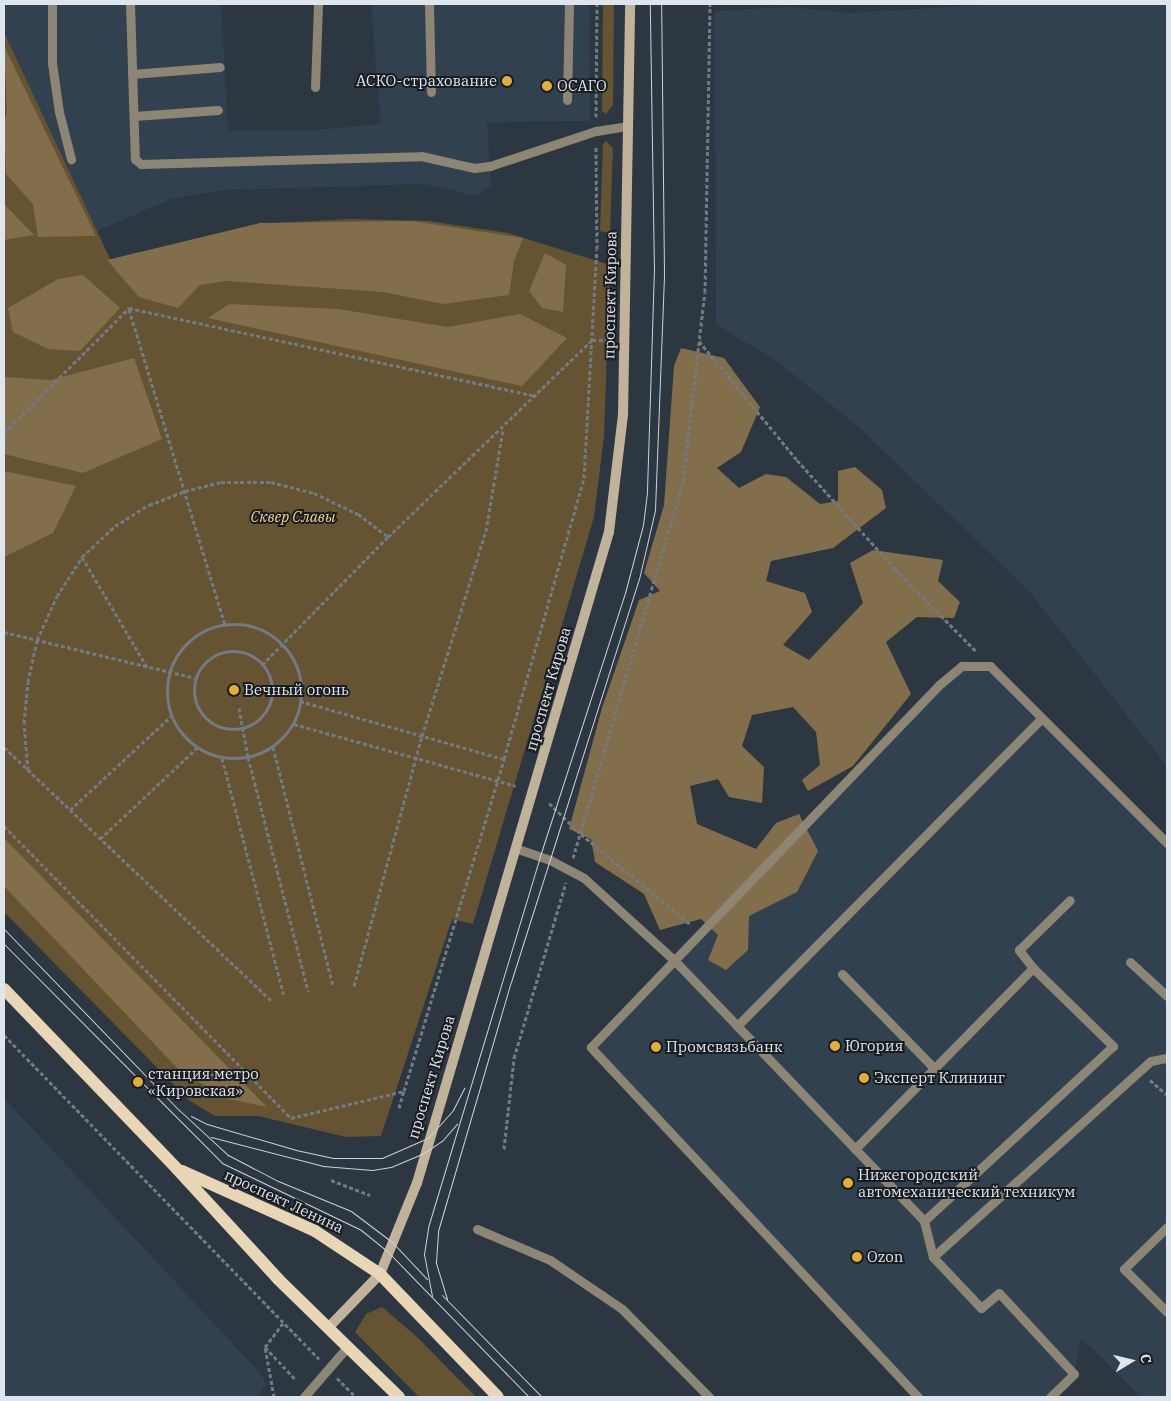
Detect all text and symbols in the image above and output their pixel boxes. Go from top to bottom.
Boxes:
place label: АСКО-страхование [356,72,497,90]
marker: АСКО-страхование [501,75,513,87]
place label: ОСАГО [557,77,607,95]
marker: ОСАГО [541,80,553,92]
street label: проспект Кирова [600,231,620,359]
park label: Сквер Славы [250,508,336,526]
street label: проспект Кирова [522,625,574,753]
place label: Вечный огонь [244,681,349,699]
marker: Вечный огонь [228,684,240,696]
street label: проспект Кирова [404,1013,458,1141]
place label: Югория [845,1037,903,1055]
place label: Промсвязьбанк [666,1038,783,1056]
marker: Югория [829,1040,841,1052]
marker: Промсвязьбанк [650,1041,662,1053]
place label: станция метро «Кировская» [148,1064,259,1099]
place label: Эксперт Клининг [874,1069,1005,1087]
marker: Эксперт Клининг [858,1072,870,1084]
marker: станция метро «Кировская» [132,1076,144,1088]
street label: проспект Ленина [221,1165,347,1237]
place label: Нижегородский автомеханический техникум [858,1165,1076,1200]
marker: Нижегородский автомеханический техникум [842,1177,854,1189]
place label: Ozon [867,1248,903,1266]
marker: Ozon [851,1251,863,1263]
north arrow [1106,1336,1156,1386]
text: С [1136,1353,1155,1365]

